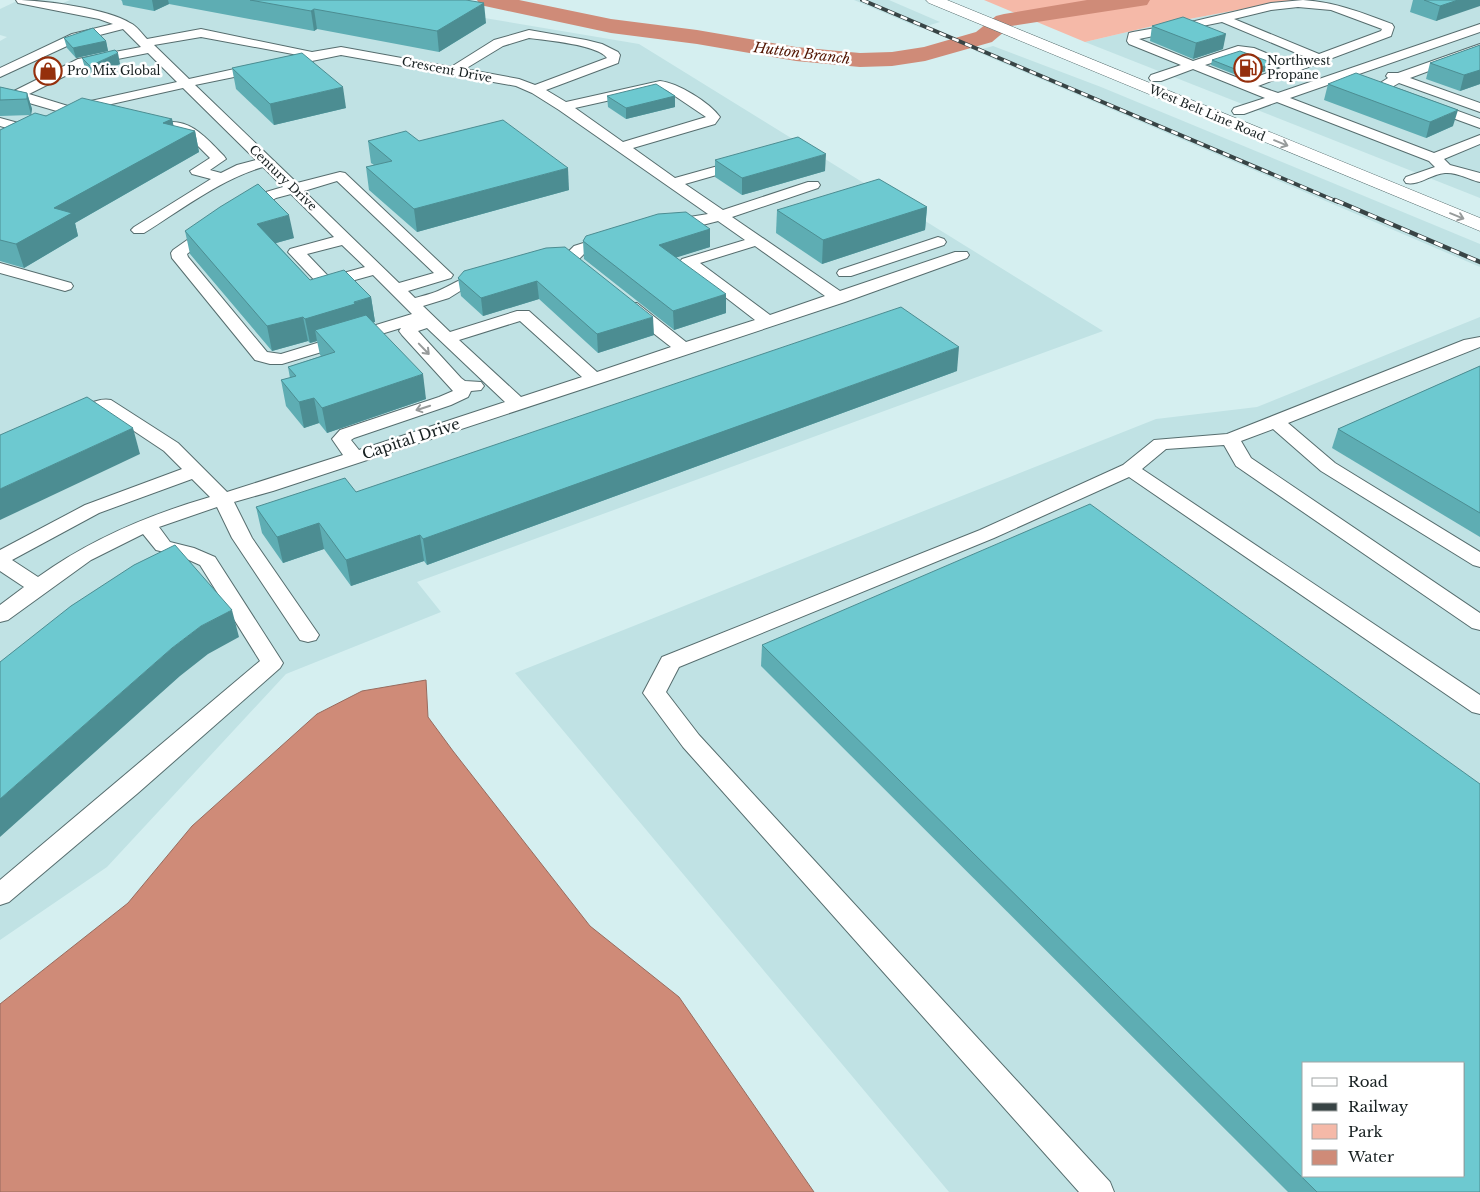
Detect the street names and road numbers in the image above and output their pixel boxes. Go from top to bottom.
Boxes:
street label: Crescent Drive [401,53,493,86]
street label: West Belt Line Road [1146,81,1268,144]
street label: Century Drive [246,142,320,214]
street label: Capital Drive [360,414,462,463]

